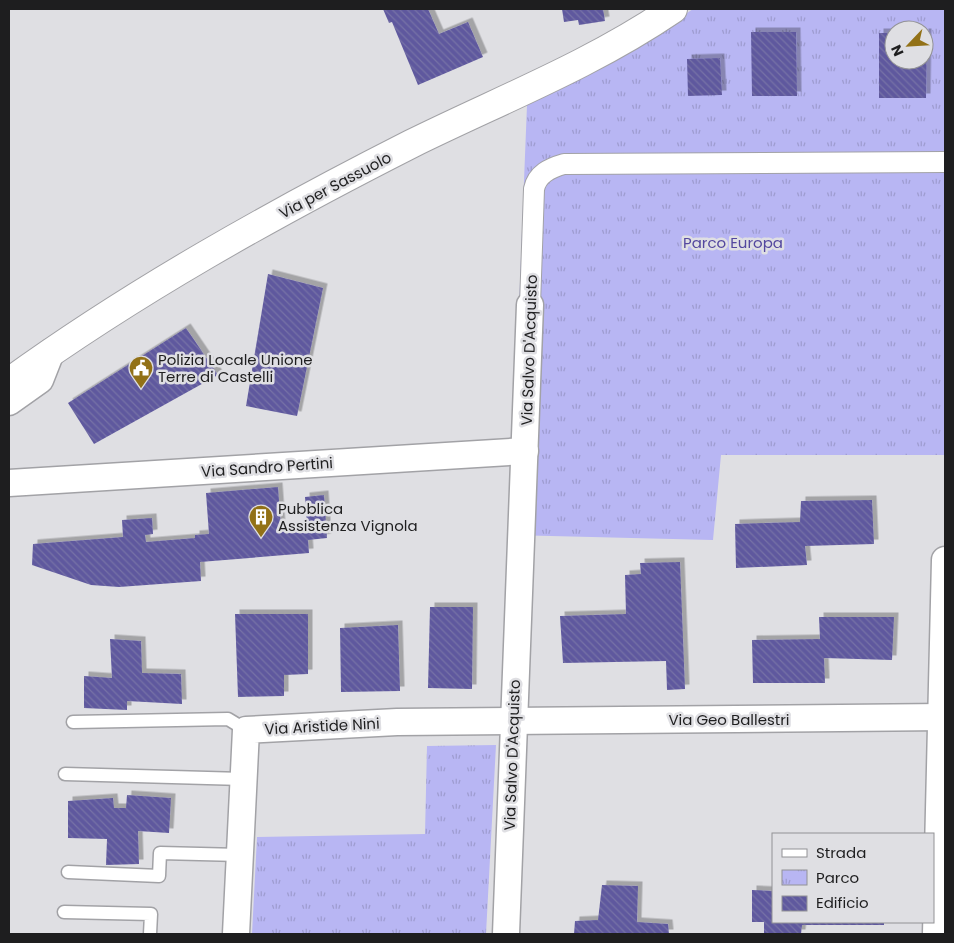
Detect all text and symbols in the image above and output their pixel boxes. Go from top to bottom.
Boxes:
north arrow [884,20,934,70]
text: N [886,41,909,59]
street label: Via per Sassuolo [275,147,395,223]
park label: Parco Europa [683,232,783,253]
street label: Via Salvo D'Acquisto [516,274,542,426]
place label: Polizia Locale Unione Terre di Castelli [158,349,313,387]
public building icon: Polizia Locale Unione Terre di Castelli [128,355,154,389]
street label: Via Sandro Pertini [200,452,334,482]
place label: Pubblica Assistenza Vignola [278,498,418,536]
building icon: Pubblica Assistenza Vignola [248,504,274,538]
street label: Via Salvo D'Acquisto [499,679,525,831]
street label: Via Geo Ballestri [668,709,790,730]
street label: Via Aristide Nini [264,712,380,740]
legend [772,833,934,923]
text: Strada [816,842,866,863]
text: Parco [816,867,859,888]
text: Edificio [816,892,869,913]

